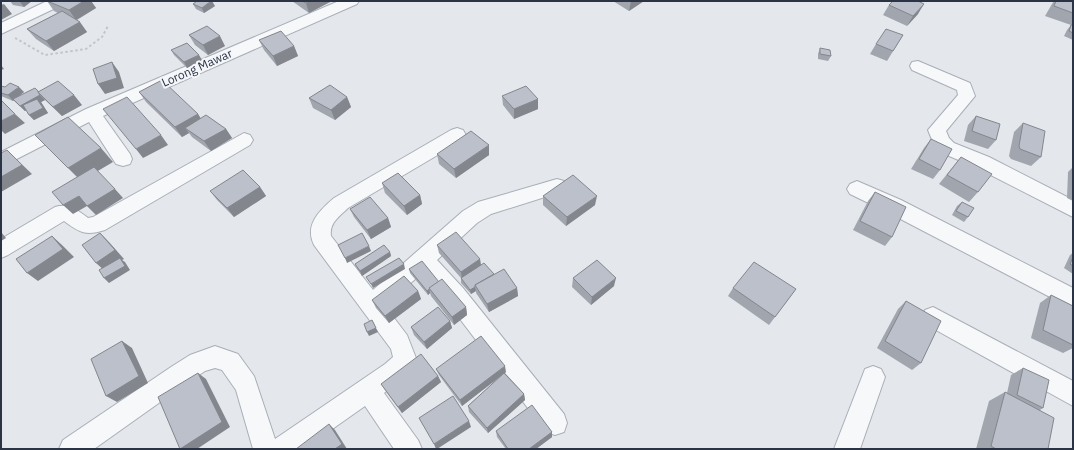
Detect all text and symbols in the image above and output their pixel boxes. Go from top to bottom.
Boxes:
street label: Lorong Mawar [159,45,235,90]

